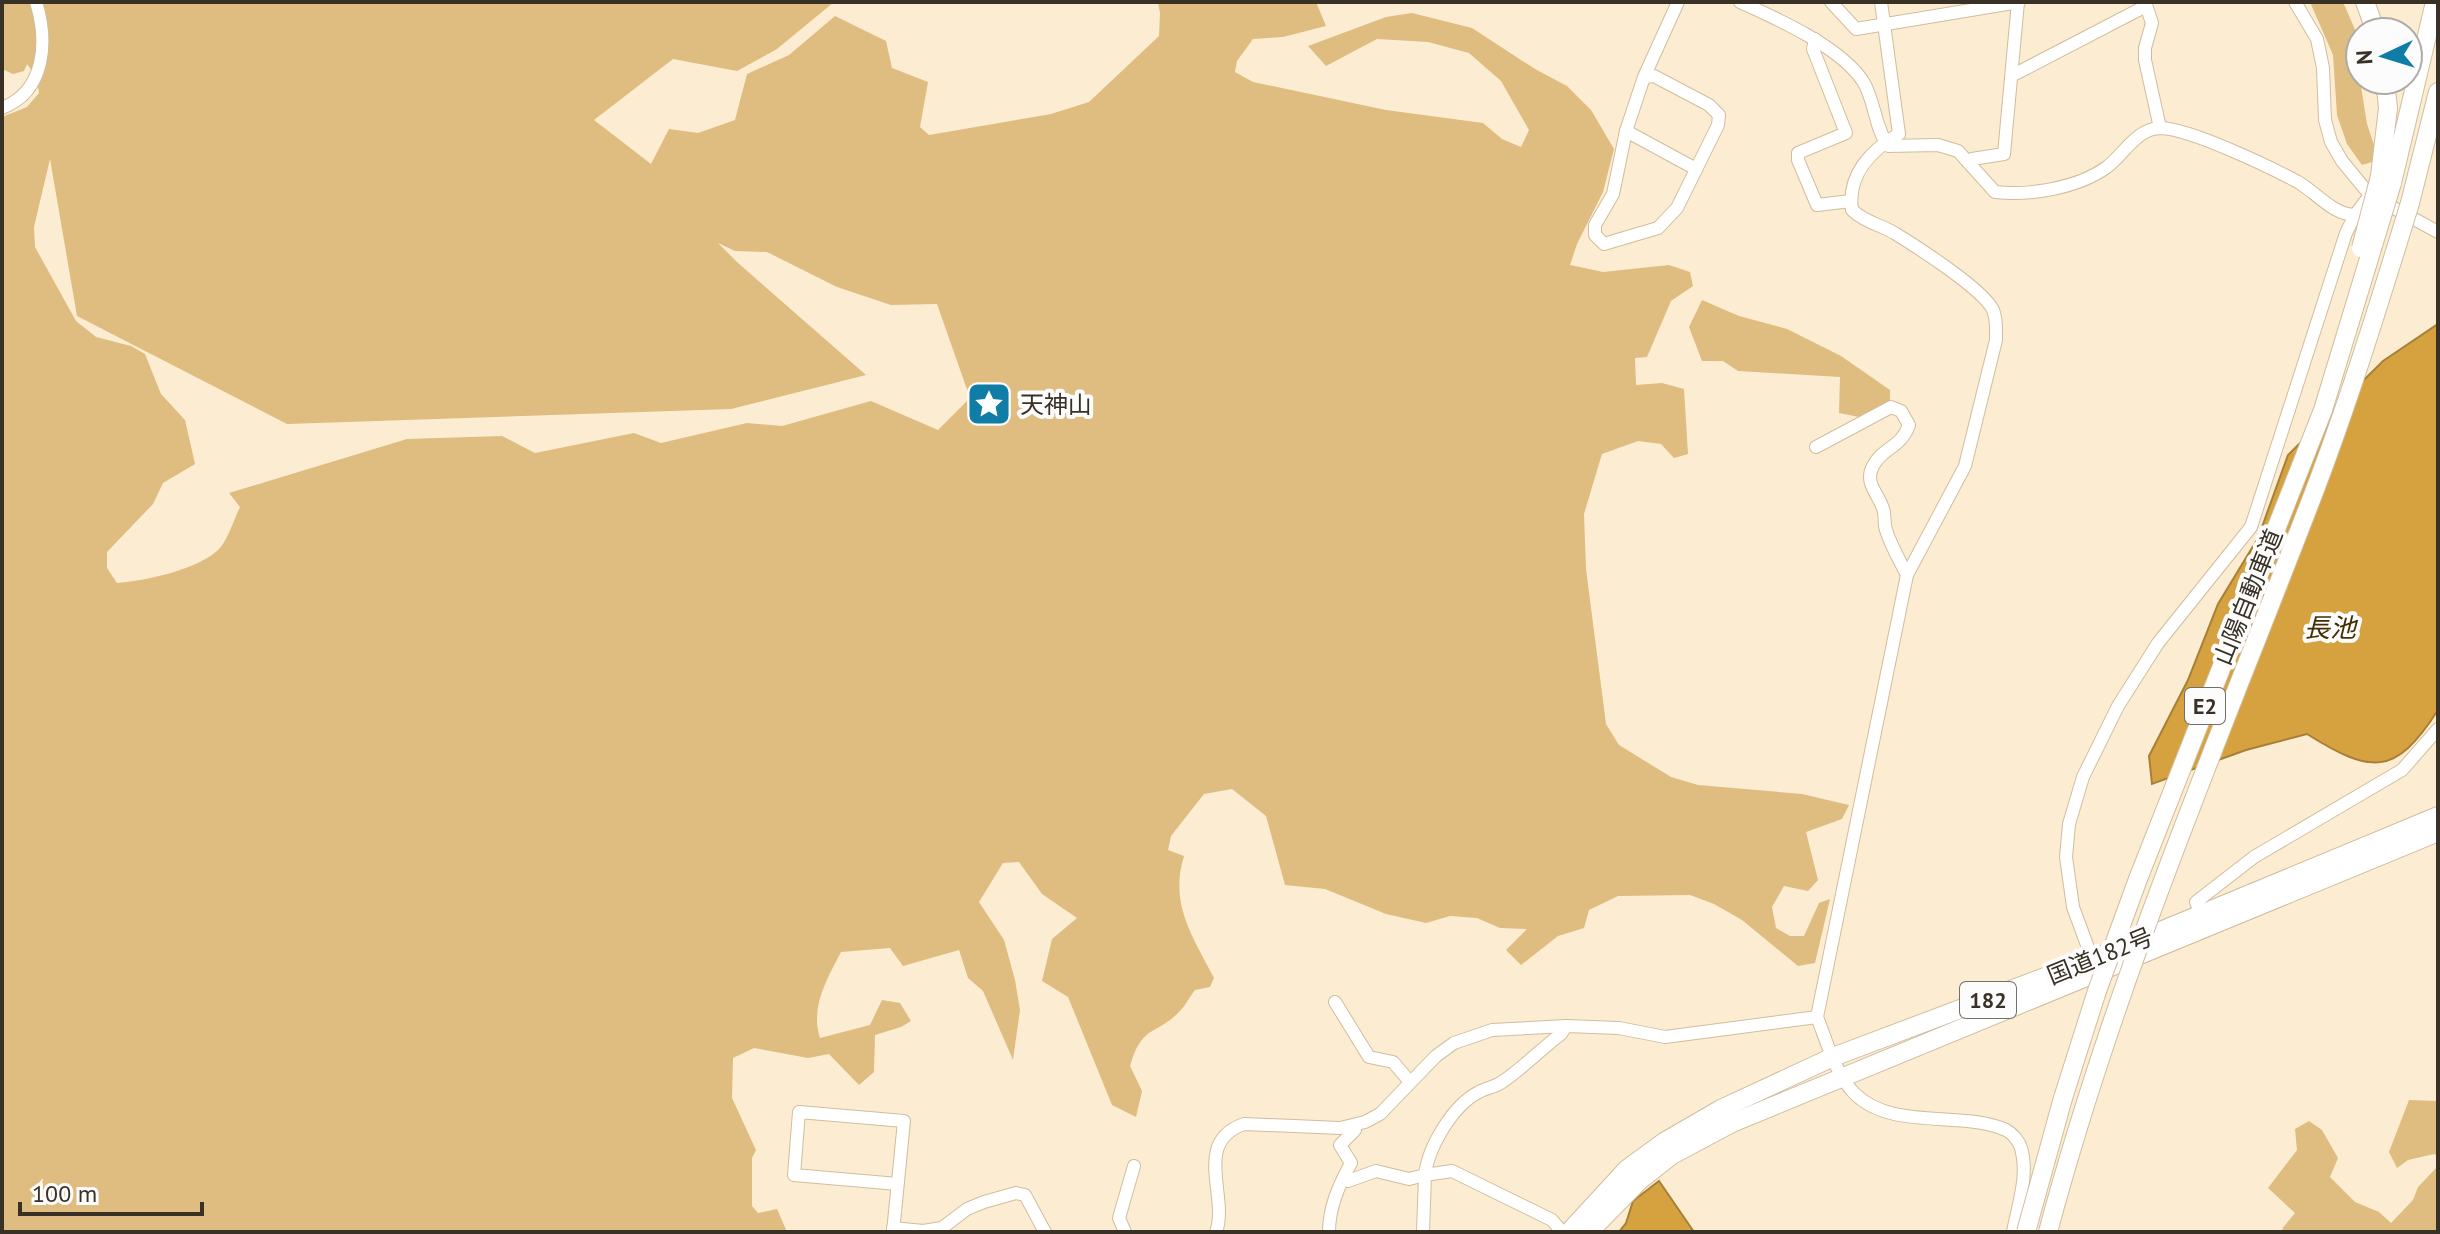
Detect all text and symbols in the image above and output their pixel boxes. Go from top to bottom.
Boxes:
north arrow [2344,16,2424,96]
text: N [2350,49,2379,66]
place icon: 天神山 [965,380,1013,428]
place label: 天神山 [1020,389,1092,420]
street label: 山陽自動車道 [2207,524,2289,670]
water label: 長池 [2304,611,2359,644]
road number: E2 [2185,688,2225,724]
street label: 国道182号 [2043,921,2157,991]
road number: 182 [1960,982,2016,1018]
scale bar [20,1166,202,1216]
text: 100 m [32,1178,97,1209]

